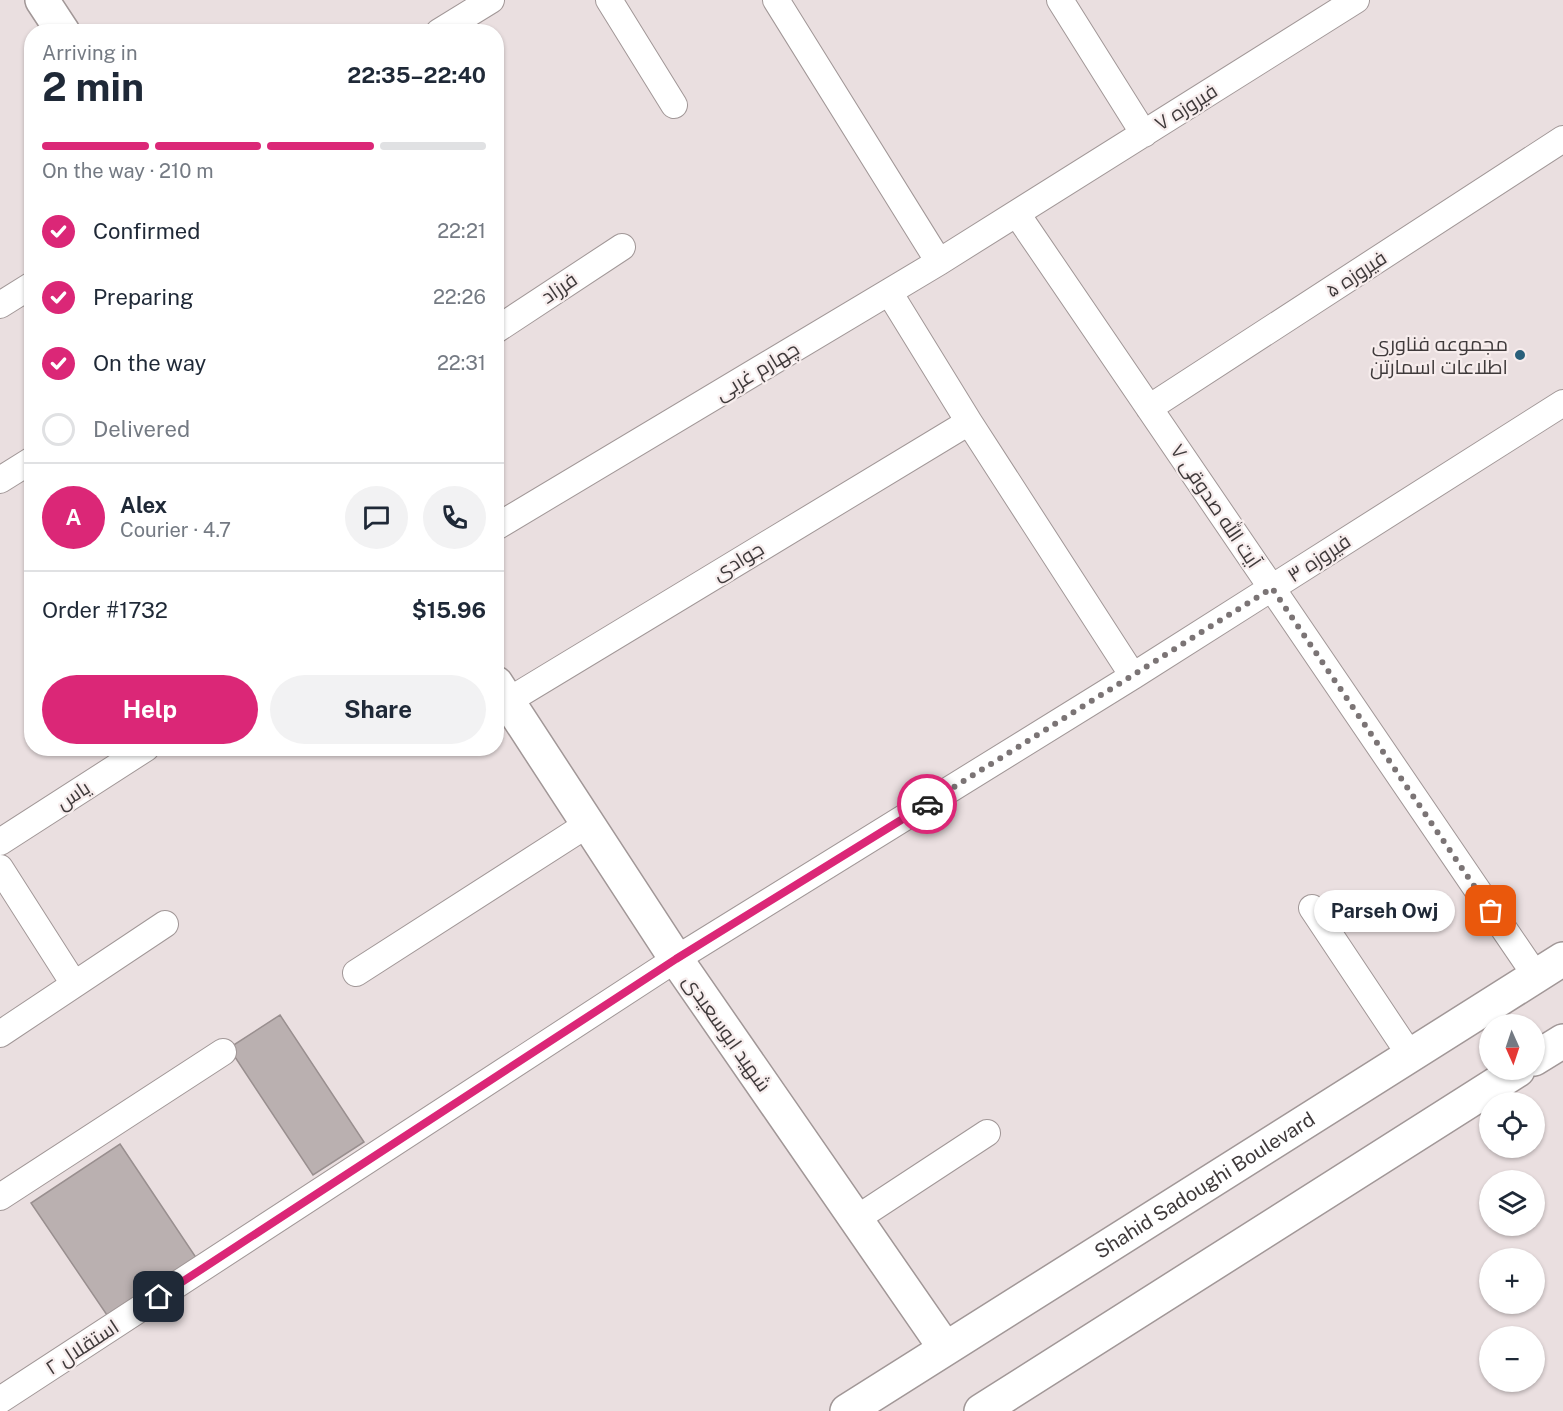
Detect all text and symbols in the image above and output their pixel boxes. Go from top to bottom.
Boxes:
text: Arriving in [42,41,137,65]
text: 22:35–22:40 [347,62,486,88]
text: 2 min [42,64,144,110]
street label: فیروزه ۷ [1150,78,1222,136]
text: On the way · 210 m [42,159,214,183]
icon: check [42,215,75,248]
text: Confirmed [93,218,200,244]
text: 22:21 [437,219,486,243]
street label: فیروزه ۵ [1321,246,1391,302]
street label: فرزاد [536,267,582,309]
icon: check [42,281,75,314]
text: Preparing [93,284,194,310]
text: 22:26 [433,285,486,309]
place label: مجموعه فناوری اطلاعات اسمارتن [1370,332,1508,380]
street label: چهارم غربی [711,337,804,407]
icon: check [42,347,75,380]
marker: مجموعه فناوری اطلاعات اسمارتن [1513,348,1527,362]
text: On the way [93,350,206,376]
text: 22:31 [437,351,486,375]
text: Delivered [93,416,190,442]
street label: آیت الله صدوقی ۷ [1165,439,1268,574]
button: chat [345,486,408,549]
button: phone [423,486,486,549]
text: Alex [120,492,167,518]
text: A [66,504,81,530]
text: Courier · 4.7 [120,518,231,542]
street label: فیروزه ۳ [1283,529,1355,587]
street label: جوادی [708,536,769,586]
text: Order #1732 [42,597,168,623]
text: $15.96 [412,597,486,623]
button: Help [42,675,258,744]
button: Share [270,675,486,744]
courier [897,774,957,834]
street label: یاس [52,775,95,816]
icon: car [911,788,944,821]
pin [1465,885,1516,936]
callout: Parseh Owj [1314,890,1455,932]
icon: bag [1474,894,1507,927]
text: Parseh Owj [1331,899,1438,923]
street label: شهید ابوسعیدی [677,970,776,1097]
north arrow [1479,1014,1545,1080]
map controls [1479,1014,1545,1392]
button: locate [1479,1092,1545,1158]
street label: Shahid Sadoughi Boulevard [1090,1107,1319,1264]
button: layers [1479,1170,1545,1236]
button: + [1479,1248,1545,1314]
pin [133,1271,184,1322]
icon: home [142,1280,175,1313]
street label: استقلال ۲ [41,1314,124,1380]
button: − [1479,1326,1545,1392]

